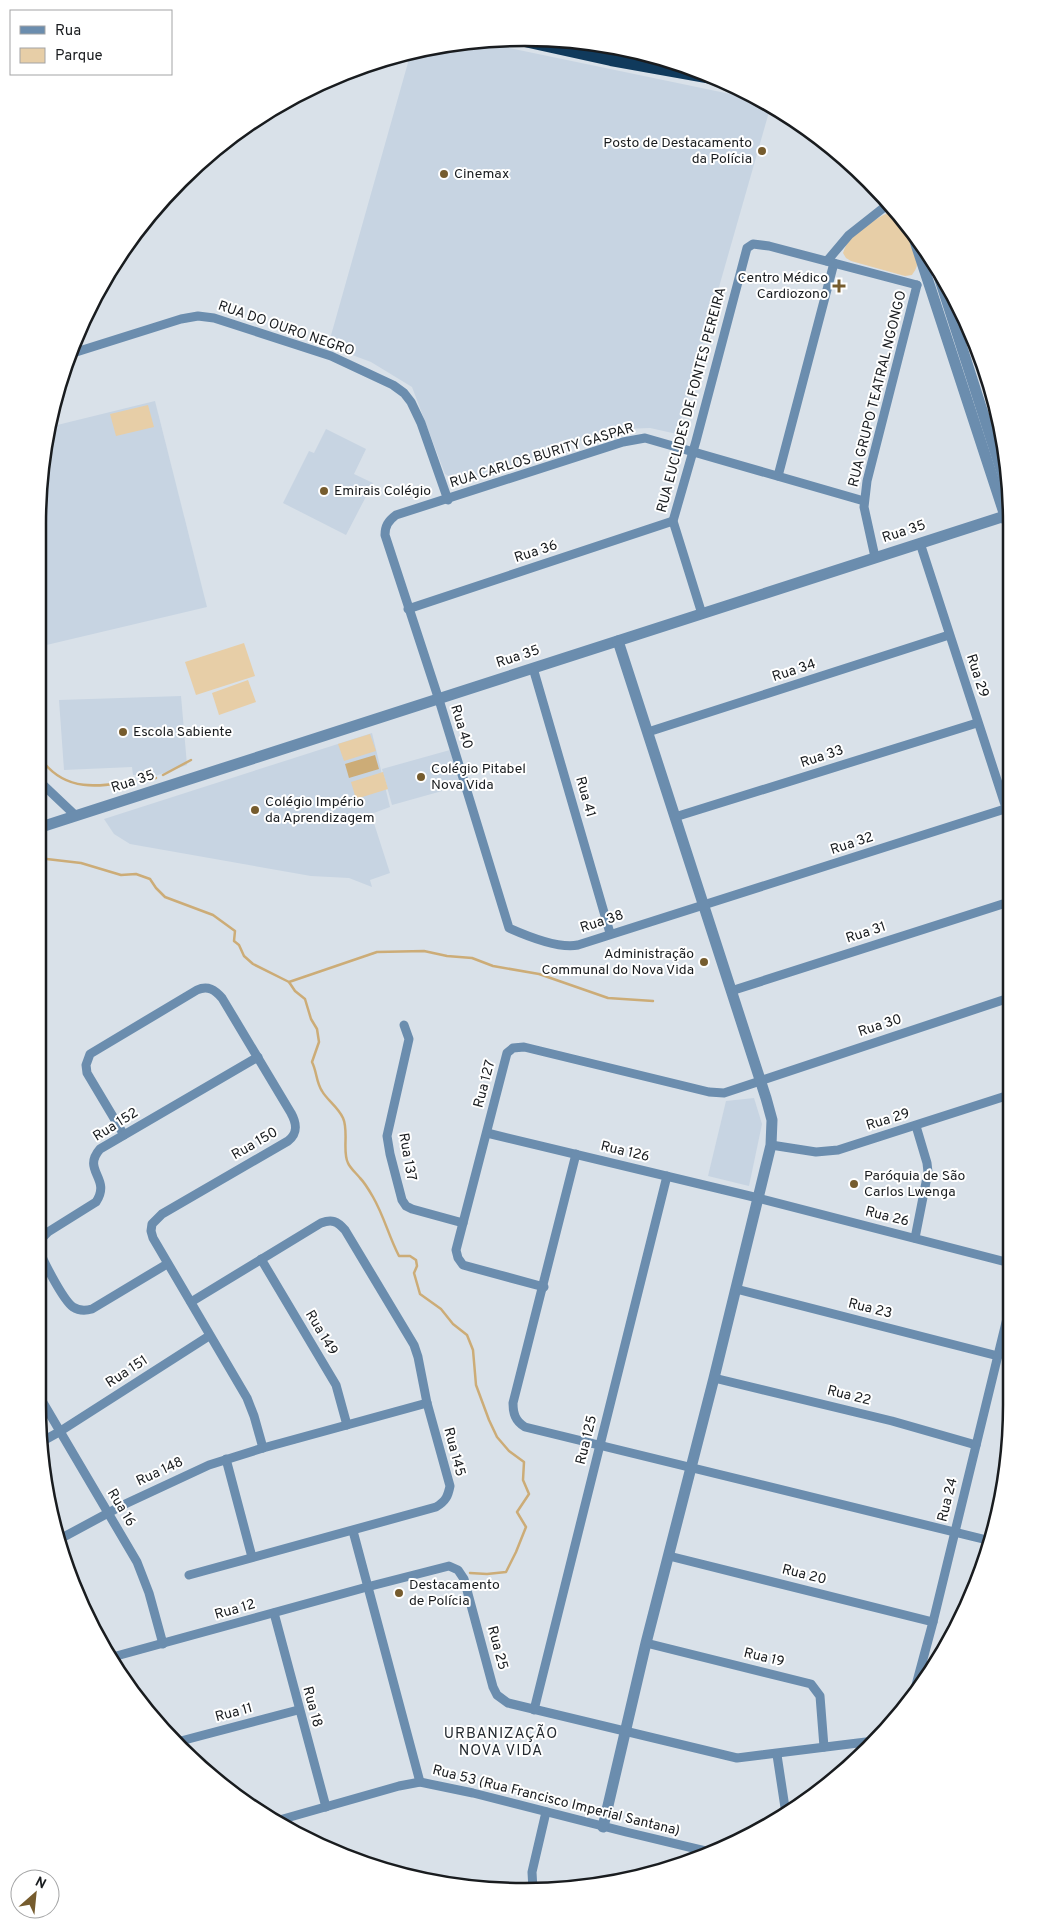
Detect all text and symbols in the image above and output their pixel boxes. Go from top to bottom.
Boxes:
legend [10,10,172,75]
text: Rua [55,22,81,41]
text: Parque [55,47,103,66]
place label: Posto de Destacamento da Polícia [603,135,752,168]
marker: Posto de Destacamento da Polícia [756,145,768,157]
place label: Cinemax [454,166,509,183]
marker: Cinemax [438,168,450,180]
place label: Centro Médico Cardiozono [737,270,828,303]
marker: Centro Médico Cardiozono [832,279,846,293]
street label: RUA EUCLIDES DE FONTES PEREIRA [654,285,730,515]
street label: RUA GRUPO TEATRAL NGONGO [845,289,911,489]
street label: RUA DO OURO NEGRO [216,298,356,360]
street label: RUA CARLOS BURITY GASPAR [448,420,636,492]
place label: Emirais Colégio [334,483,431,500]
marker: Emirais Colégio [318,485,330,497]
street label: Rua 35 [880,517,928,547]
street label: Rua 36 [512,537,560,567]
street label: Rua 35 [494,642,542,672]
street label: Rua 29 [962,652,992,700]
street label: Rua 34 [770,656,818,686]
street label: Rua 40 [446,703,476,751]
place label: Escola Sabiente [133,724,232,741]
marker: Escola Sabiente [117,726,129,738]
street label: Rua 33 [798,742,846,772]
place label: Colégio Pitabel Nova Vida [431,761,526,794]
street label: Rua 35 [109,767,157,797]
marker: Colégio Pitabel Nova Vida [415,771,427,783]
street label: Rua 41 [571,775,599,819]
place label: Colégio Império da Aprendizagem [265,794,375,827]
marker: Colégio Império da Aprendizagem [249,804,261,816]
street label: Rua 32 [828,829,876,859]
street label: Rua 38 [578,907,626,937]
street label: Rua 31 [844,919,888,947]
place label: Administração Communal do Nova Vida [541,946,694,979]
marker: Administração Communal do Nova Vida [698,956,710,968]
street label: Rua 30 [856,1011,904,1041]
street label: Rua 127 [470,1058,500,1110]
street label: Rua 152 [90,1105,142,1145]
street label: Rua 29 [864,1105,912,1135]
street label: Rua 150 [229,1124,281,1164]
street label: Rua 137 [394,1132,420,1182]
street label: Rua 126 [599,1138,651,1166]
place label: Paróquia de São Carlos Lwenga [864,1168,965,1201]
marker: Paróquia de São Carlos Lwenga [848,1178,860,1190]
street label: Rua 26 [863,1203,911,1231]
street label: Rua 23 [846,1295,894,1323]
street label: Rua 149 [301,1307,341,1359]
street label: Rua 151 [103,1352,151,1392]
street label: Rua 22 [825,1382,873,1410]
street label: Rua 125 [573,1414,601,1466]
street label: Rua 145 [439,1426,469,1478]
street label: Rua 148 [134,1454,186,1490]
street label: Rua 24 [934,1476,962,1524]
street label: Rua 16 [103,1486,139,1530]
street label: Rua 20 [780,1561,828,1589]
place label: Destacamento de Polícia [409,1577,500,1610]
marker: Destacamento de Polícia [393,1587,405,1599]
street label: Rua 12 [213,1596,257,1624]
street label: Rua 25 [483,1624,511,1672]
street label: Rua 19 [742,1645,786,1671]
street label: Rua 18 [298,1685,326,1729]
street label: Rua 11 [213,1700,255,1726]
district label: URBANIZAÇÃO NOVA VIDA [444,1724,558,1761]
street label: Rua 53 (Rua Francisco Imperial Santana) [430,1762,682,1840]
north arrow [10,1869,60,1919]
text: N [32,1874,49,1894]

